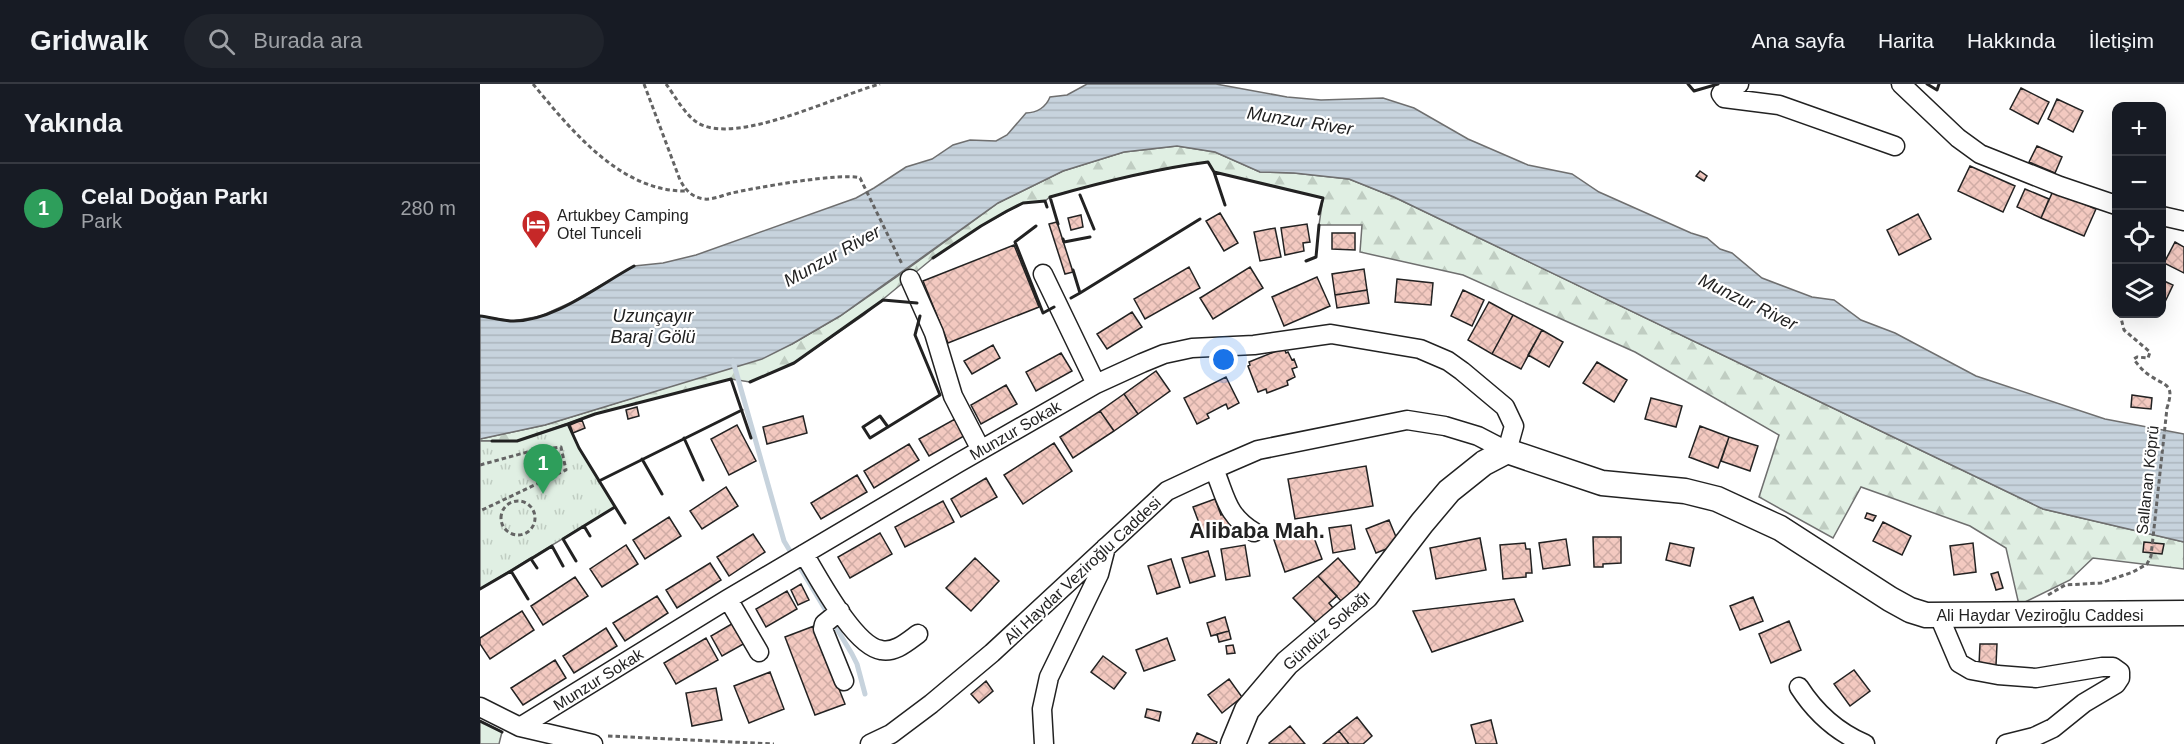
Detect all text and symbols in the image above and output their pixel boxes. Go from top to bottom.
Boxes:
search box [184,14,604,68]
text: Gridwalk [30,25,148,56]
icon: search [205,25,238,58]
text: Burada ara [253,28,362,53]
text: Ana sayfa [1752,29,1845,52]
text: Harita [1878,29,1934,52]
text: Hakkında [1967,29,2056,52]
text: İletişim [2089,29,2154,52]
map controls [2112,102,2166,318]
button: + [2112,102,2166,156]
water label: Munzur River [1246,103,1355,139]
text: Yakında [24,108,122,138]
button: − [2112,156,2166,210]
text: Celal Doğan Parkı [81,184,268,209]
text: 1 [38,197,49,219]
text: 280 m [400,197,456,219]
place label: Artukbey Camping Otel Tunceli [557,207,689,242]
hotel icon: Artukbey Camping Otel Tunceli [520,208,552,250]
text: Park [81,210,122,232]
button: locate [2112,210,2166,264]
water label: Munzur River [780,221,885,291]
button: layers [2112,264,2166,318]
water label: Munzur River [1696,270,1801,335]
water label: Uzunçayır Baraj Gölü [610,306,696,347]
your location [1209,345,1238,374]
street label: Munzur Sokak [967,397,1065,463]
street label: Sallanan Köprü [2133,425,2162,535]
pin: 1 [524,444,562,494]
street label: Ali Haydar Veziroğlu Caddesi [1001,493,1164,647]
district label: Alibaba Mah. [1189,518,1325,543]
street label: Gündüz Sokağı [1280,587,1373,674]
street label: Ali Haydar Veziroğlu Caddesi [1936,607,2144,624]
street label: Munzur Sokak [550,645,647,714]

